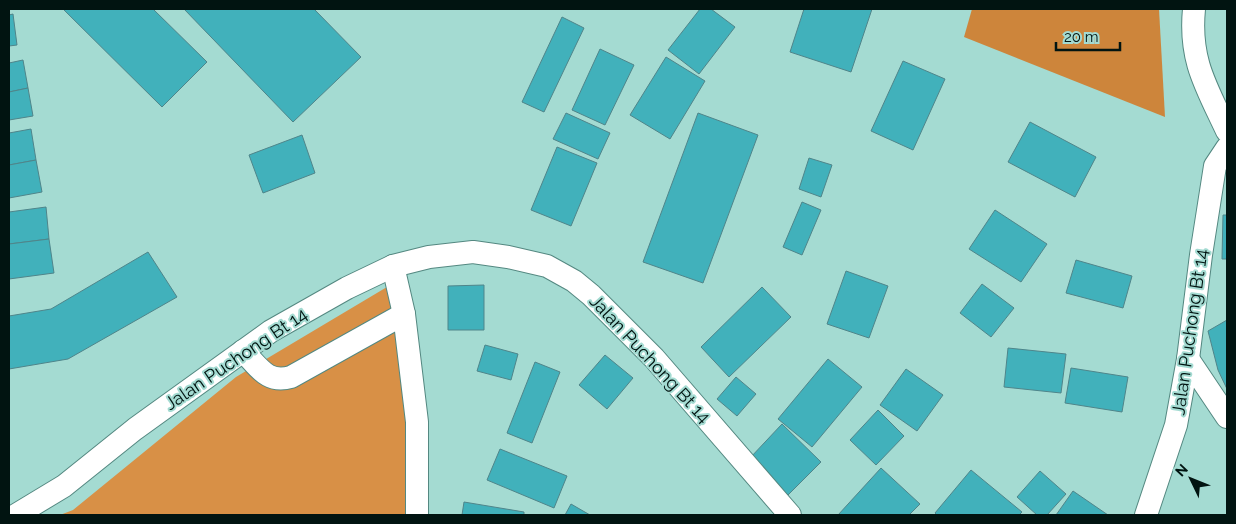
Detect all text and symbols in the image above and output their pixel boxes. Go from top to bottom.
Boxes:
scale bar [1056,20,1120,52]
text: 20 m [1064,28,1099,46]
street label: Jalan Puchong Bt 14 [1167,247,1212,416]
street label: Jalan Puchong Bt 14 [586,290,715,427]
street label: Jalan Puchong Bt 14 [160,303,311,414]
north arrow [1166,454,1216,504]
text: N [1172,461,1191,479]

